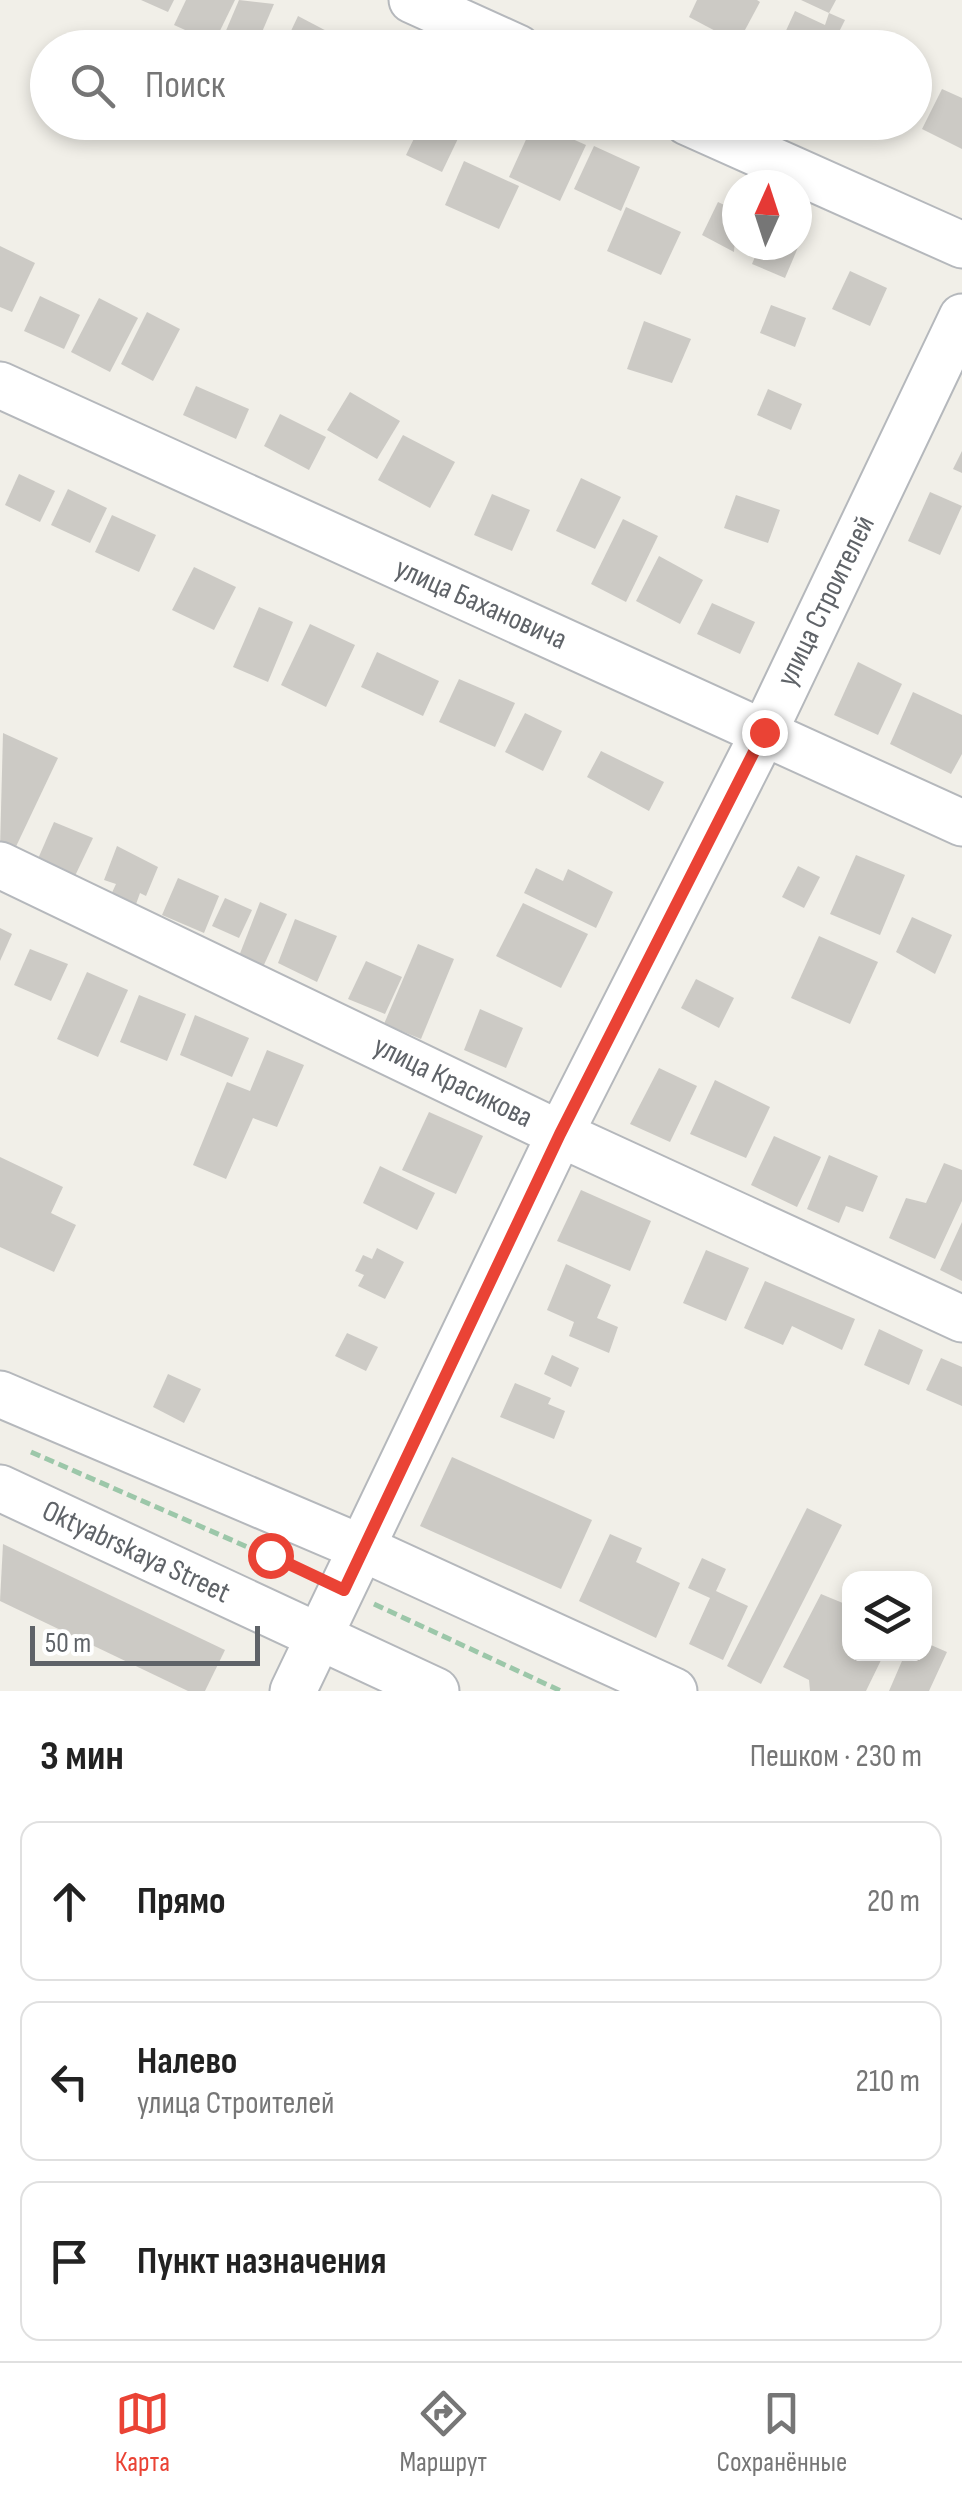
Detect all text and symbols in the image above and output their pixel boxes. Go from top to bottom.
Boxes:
search box [30,30,932,140]
icon: search [65,58,120,113]
text: Поиск [145,63,225,108]
north arrow [722,170,812,260]
street label: улица Строителей [769,510,883,692]
street label: улица Бахановича [390,550,572,658]
route end [742,710,788,756]
street label: улица Красикова [368,1028,538,1136]
street label: Oktyabrskaya Street [36,1493,236,1611]
route start [248,1533,294,1579]
map controls [842,1571,932,1661]
button: layers [842,1571,932,1661]
scale bar [30,1621,260,1666]
text: 50 m [45,1627,91,1660]
text: 3 мин [40,1731,124,1782]
text: Пешком · 230 m [750,1737,922,1776]
icon: ahead [42,1874,97,1929]
text: Прямо [137,1879,226,1924]
text: 20 m [867,1882,920,1921]
text: Налево [137,2039,237,2084]
icon: left [42,2054,97,2109]
text: 210 m [856,2062,920,2101]
text: улица Строителей [137,2084,334,2123]
icon: arrive [42,2234,97,2289]
text: Пункт назначения [137,2239,386,2284]
tab: Карта [115,2386,170,2479]
tab: Маршрут [399,2386,487,2479]
tab: Сохранённые [717,2386,847,2479]

